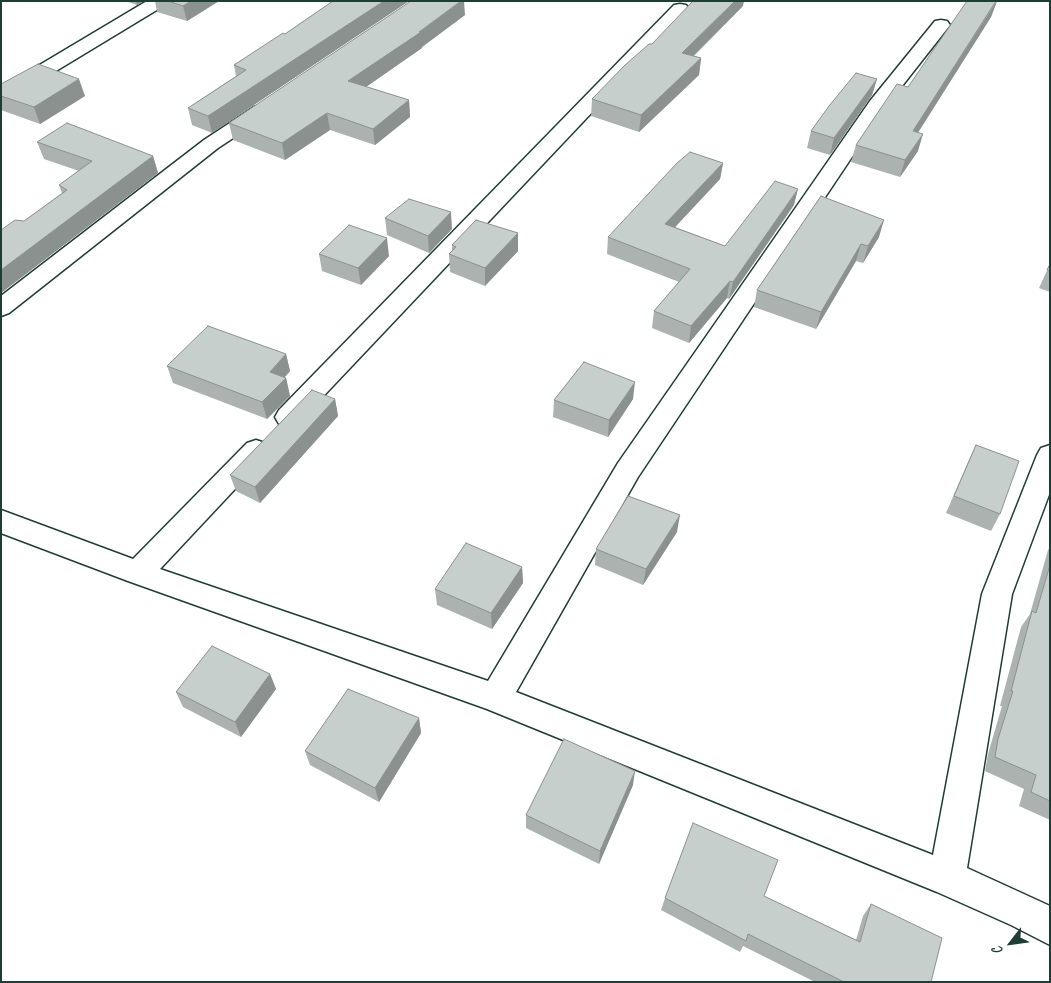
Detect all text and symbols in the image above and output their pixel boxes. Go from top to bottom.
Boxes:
north arrow [986,918,1036,968]
text: С [988,944,1007,958]

